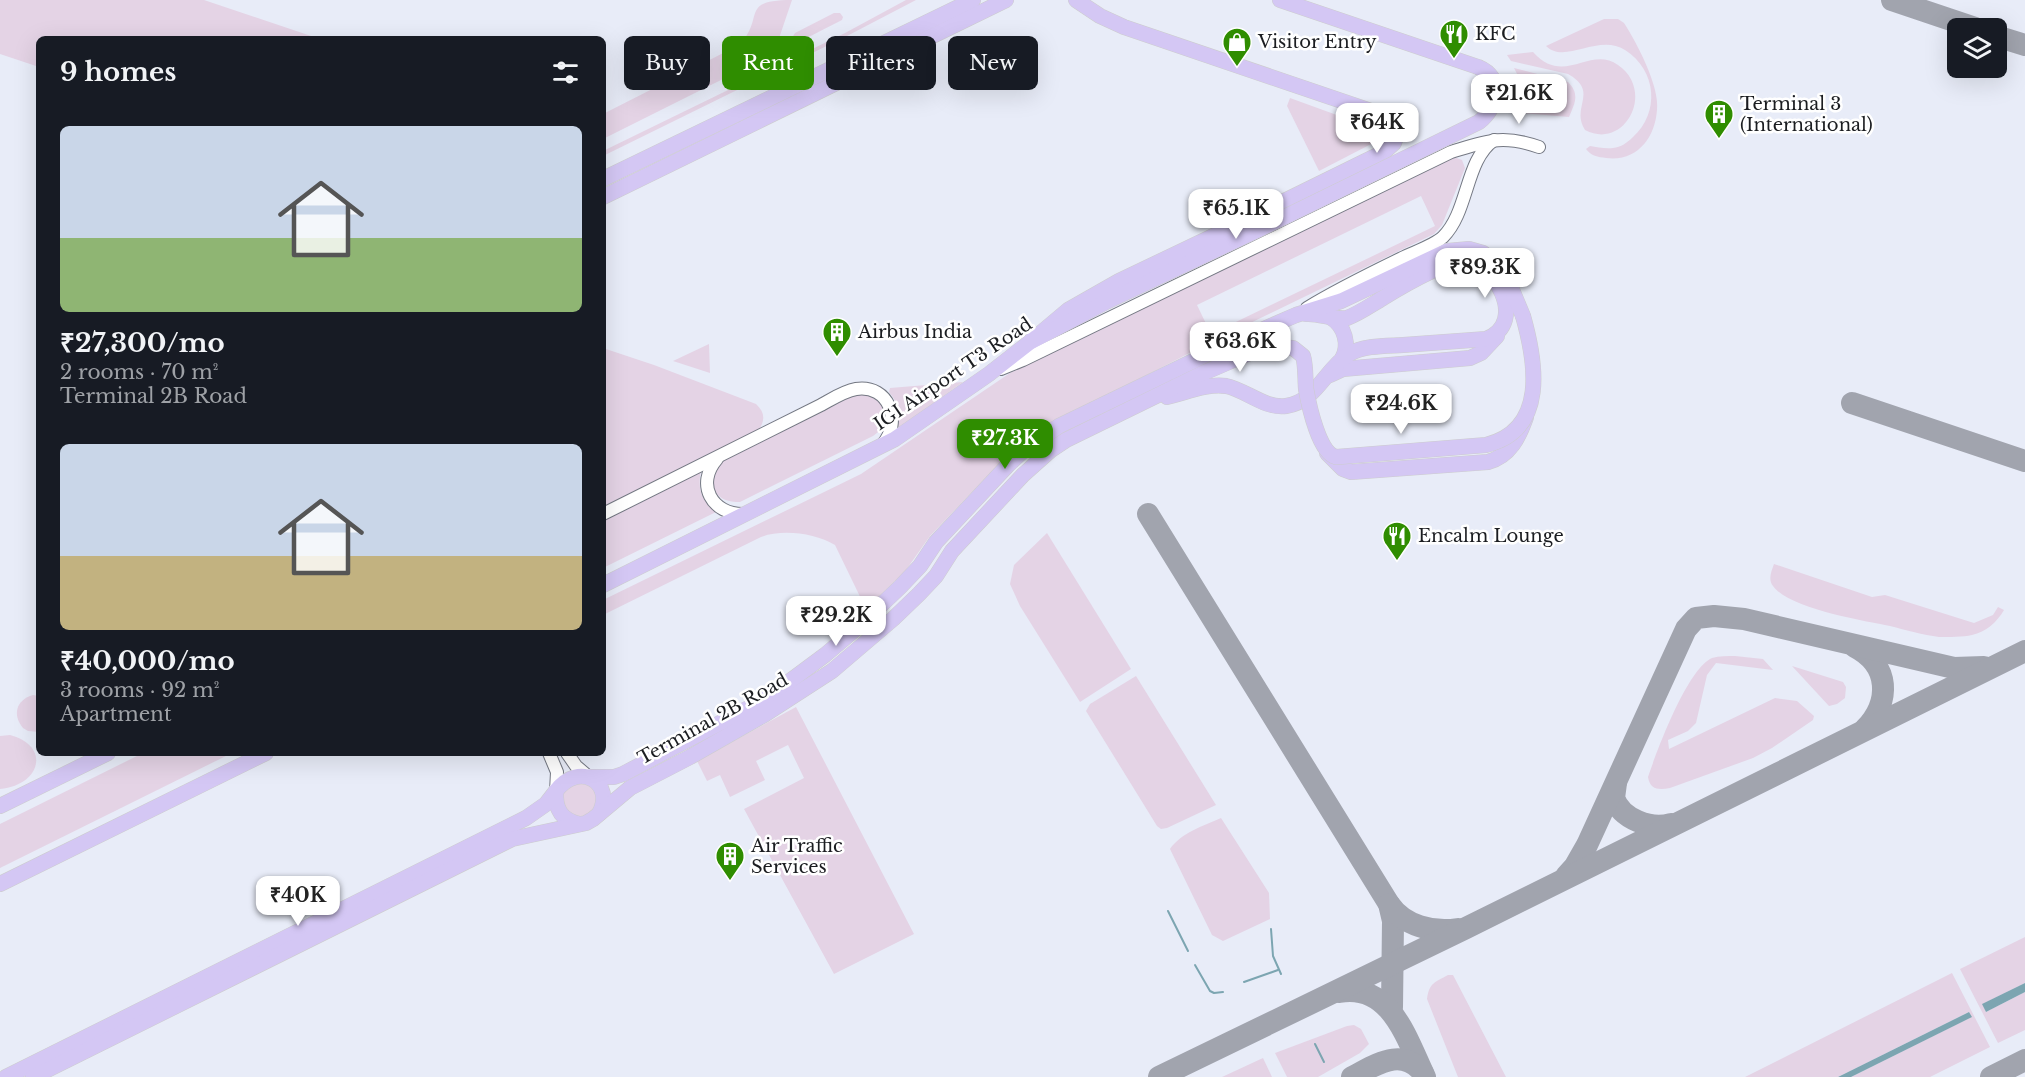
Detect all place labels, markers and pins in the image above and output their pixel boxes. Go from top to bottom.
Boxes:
restaurant icon: KFC [1438,18,1470,60]
place label: KFC [1475,23,1516,45]
shop icon: Visitor Entry [1221,26,1253,68]
place label: Visitor Entry [1257,31,1377,53]
pin: ₹21.6K [1470,74,1568,125]
place label: Terminal 3 (International) [1740,93,1873,136]
building icon: Terminal 3 (International) [1703,98,1735,140]
pin: ₹64K [1341,103,1413,154]
pin: ₹65.1K [1187,189,1285,240]
pin: ₹89.3K [1436,248,1534,299]
building icon: Airbus India [821,316,853,358]
place label: Airbus India [857,321,972,343]
pin: ₹63.6K [1191,322,1289,373]
pin: ₹24.6K [1352,384,1450,435]
pin: ₹27.3K [956,419,1054,470]
restaurant icon: Encalm Lounge [1381,520,1413,562]
place label: Encalm Lounge [1418,525,1564,547]
pin: ₹29.2K [787,596,885,647]
place label: Air Traffic Services [750,835,843,878]
building icon: Air Traffic Services [714,840,746,882]
pin: ₹40K [262,876,334,927]

